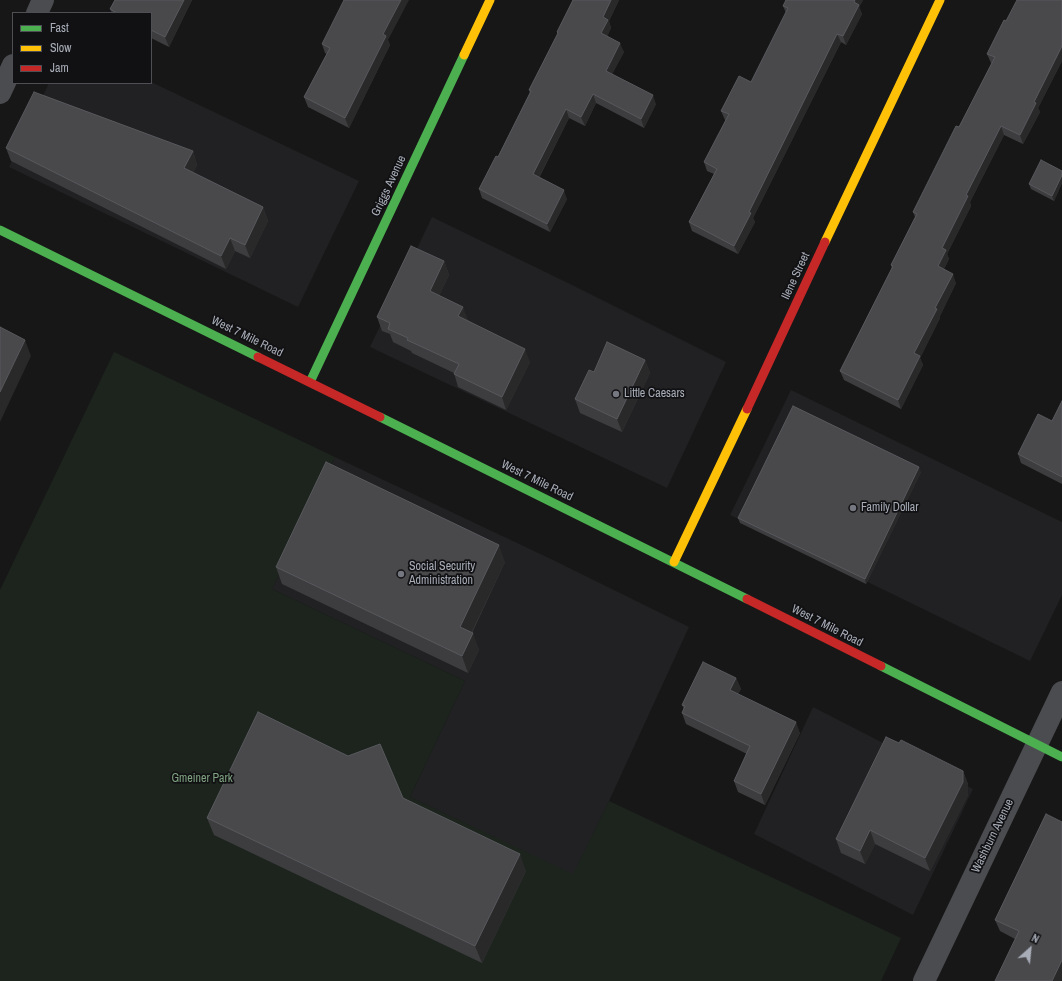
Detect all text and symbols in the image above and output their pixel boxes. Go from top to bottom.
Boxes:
legend [12,12,152,84]
text: Fast [50,20,69,36]
text: Slow [50,40,71,56]
text: Jam [50,60,69,76]
street label: Griggs Avenue [369,153,409,219]
street label: Ilene Street [779,250,813,302]
street label: West 7 Mile Road [209,313,285,361]
place label: Little Caesars [624,387,685,401]
marker: Little Caesars [611,389,621,399]
street label: West 7 Mile Road [499,457,575,505]
place label: Family Dollar [861,501,918,515]
marker: Family Dollar [848,503,858,513]
place label: Social Security Administration [409,560,475,588]
marker: Social Security Administration [396,569,406,579]
street label: West 7 Mile Road [789,602,865,650]
park label: Gmeiner Park [171,772,233,786]
street label: Washburn Avenue [969,797,1017,875]
north arrow [1010,929,1050,969]
text: N [1029,931,1042,946]

